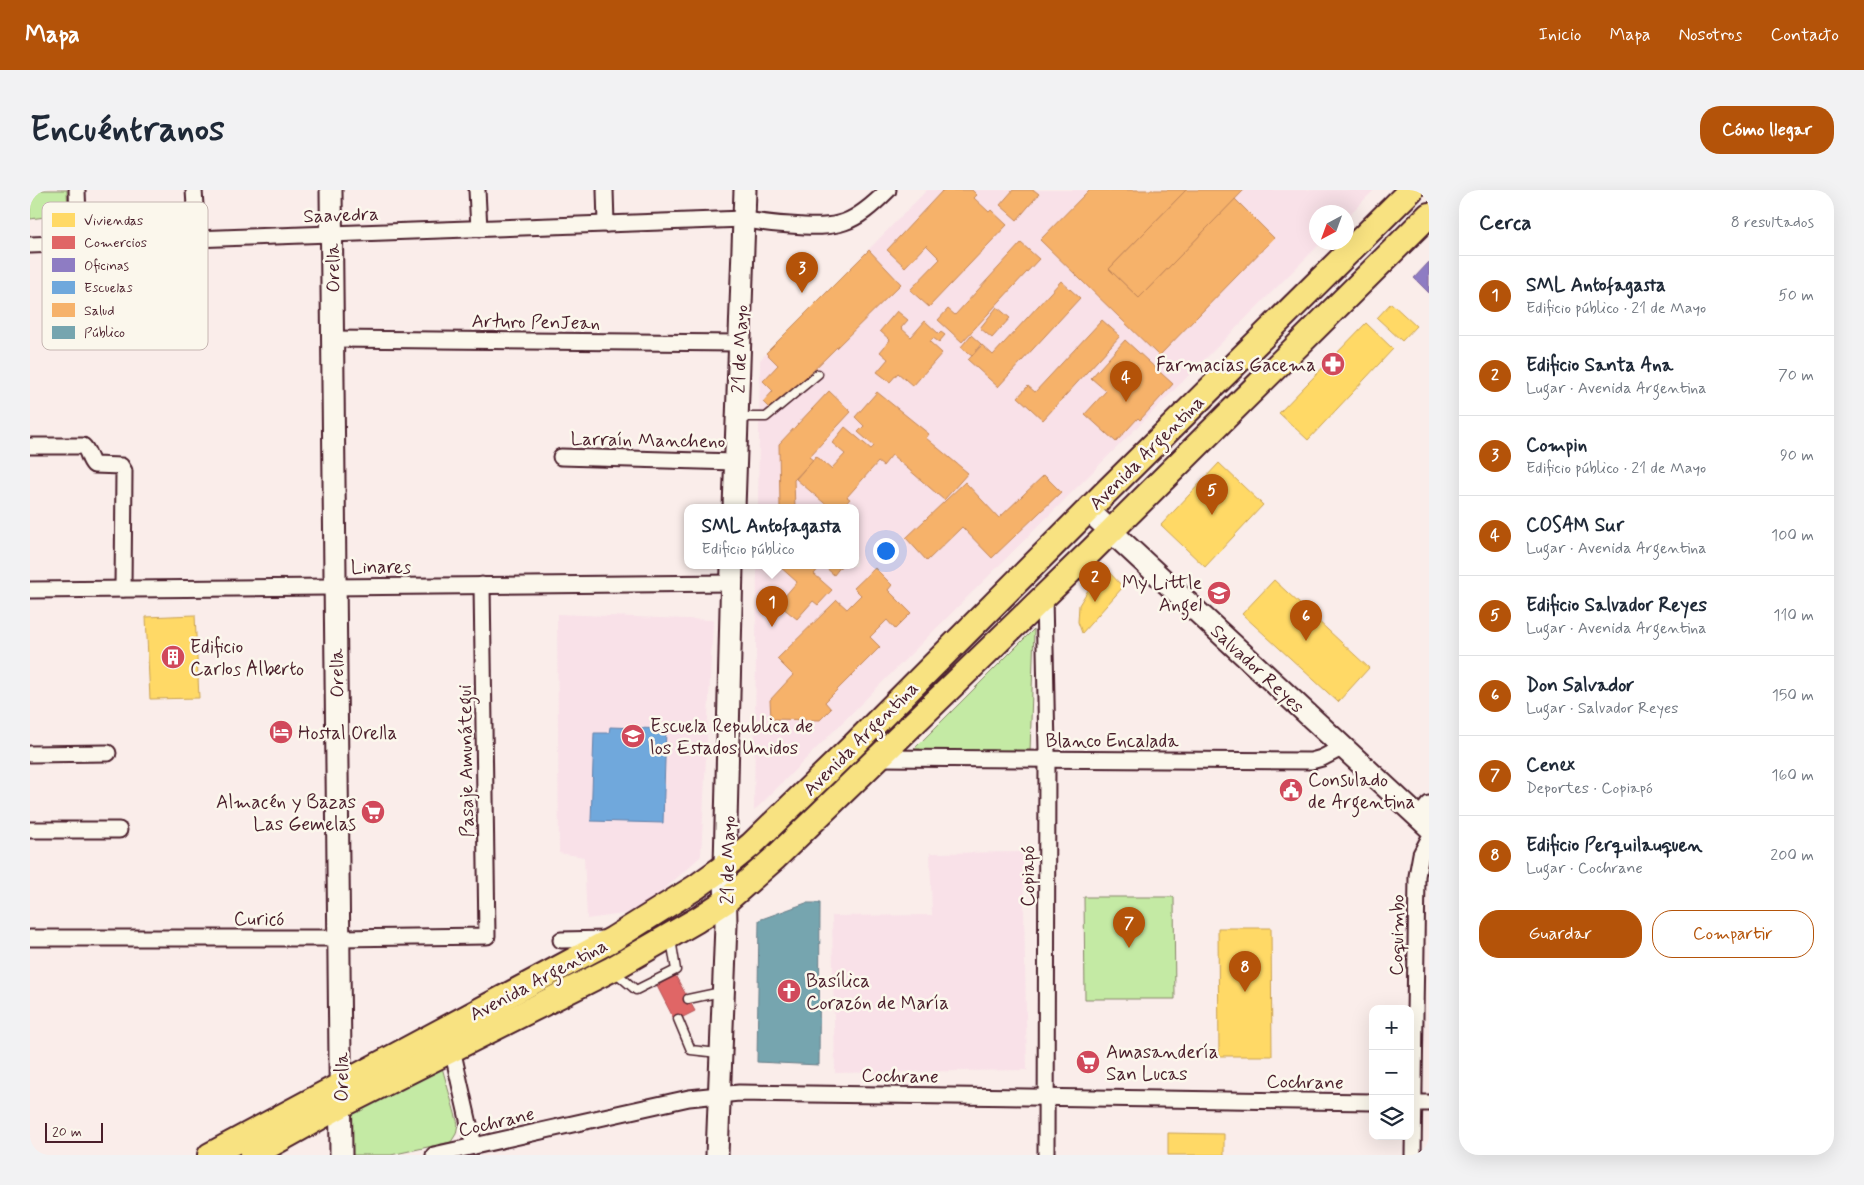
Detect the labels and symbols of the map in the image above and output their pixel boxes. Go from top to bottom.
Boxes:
legend [42,202,208,350]
street label: Saavedra [303,202,379,229]
north arrow [1309,205,1354,250]
text: Viviendas [84,212,143,230]
text: Comercios [84,234,147,252]
street label: Orella [321,243,346,293]
pin: 3 [786,252,818,293]
text: Oficinas [84,257,130,275]
text: Escuelas [84,279,133,297]
text: Salud [84,302,115,320]
street label: 21 de Mayo [726,304,755,394]
street label: Arturo PenJean [471,309,600,336]
text: Público [84,324,125,342]
pharmacy icon: Farmacias Gacema [1320,351,1346,377]
place label: Farmacias Gacema [1156,353,1316,378]
pin: 4 [1110,361,1142,402]
street label: Avenida Argentina [1084,390,1212,518]
street label: Larraín Mancheno [570,427,726,454]
pin: 5 [1196,474,1228,515]
your location [873,538,899,564]
street label: Linares [351,555,412,580]
pin: 2 [1079,561,1111,602]
place label: My Little Angel [1122,571,1202,621]
school or university icon: My Little Angel [1206,580,1232,606]
pin: 1 [756,586,788,627]
pin: 6 [1290,600,1322,641]
street label: Salvador Reyes [1204,619,1309,720]
place label: Edificio Carlos Alberto [190,635,304,682]
building icon: Edificio Carlos Alberto [160,644,186,670]
street label: Orella [325,648,350,698]
street label: Avenida Argentina [798,676,926,804]
street label: Pasaje Amunátegui [453,684,483,837]
place label: Escuela Republica de los Estados Unidos [650,714,813,761]
hotel icon: Hostal Orella [268,719,294,745]
place label: Hostal Orella [298,721,397,746]
school or university icon: Escuela Republica de los Estados Unidos [620,723,646,749]
street label: Blanco Encalada [1045,729,1179,754]
place label: Consulado de Argentina [1308,768,1415,818]
public building icon: Consulado de Argentina [1278,777,1304,803]
place label: Almacén y Bazas Las Gemelas [216,790,356,837]
supermarket icon: Almacén y Bazas Las Gemelas [360,799,386,825]
street label: 21 de Mayo [715,815,742,905]
street label: Copiapó [1016,845,1041,907]
street label: Coquimbo [1384,894,1411,976]
street label: Curicó [234,907,284,932]
pin: 7 [1113,907,1145,948]
street label: Avenida Argentina [465,933,614,1030]
pin: 8 [1229,951,1261,992]
place label: Basílica Corazón de María [806,969,949,1016]
church icon: Basílica Corazón de María [776,978,802,1004]
place label: Amasandería San Lucas [1106,1040,1218,1087]
supermarket icon: Amasandería San Lucas [1075,1049,1101,1075]
street label: Orella [330,1052,355,1102]
street label: Cochrane [861,1063,939,1090]
street label: Cochrane [1266,1069,1344,1096]
street label: Cochrane [456,1102,537,1143]
scale bar [45,1120,102,1143]

